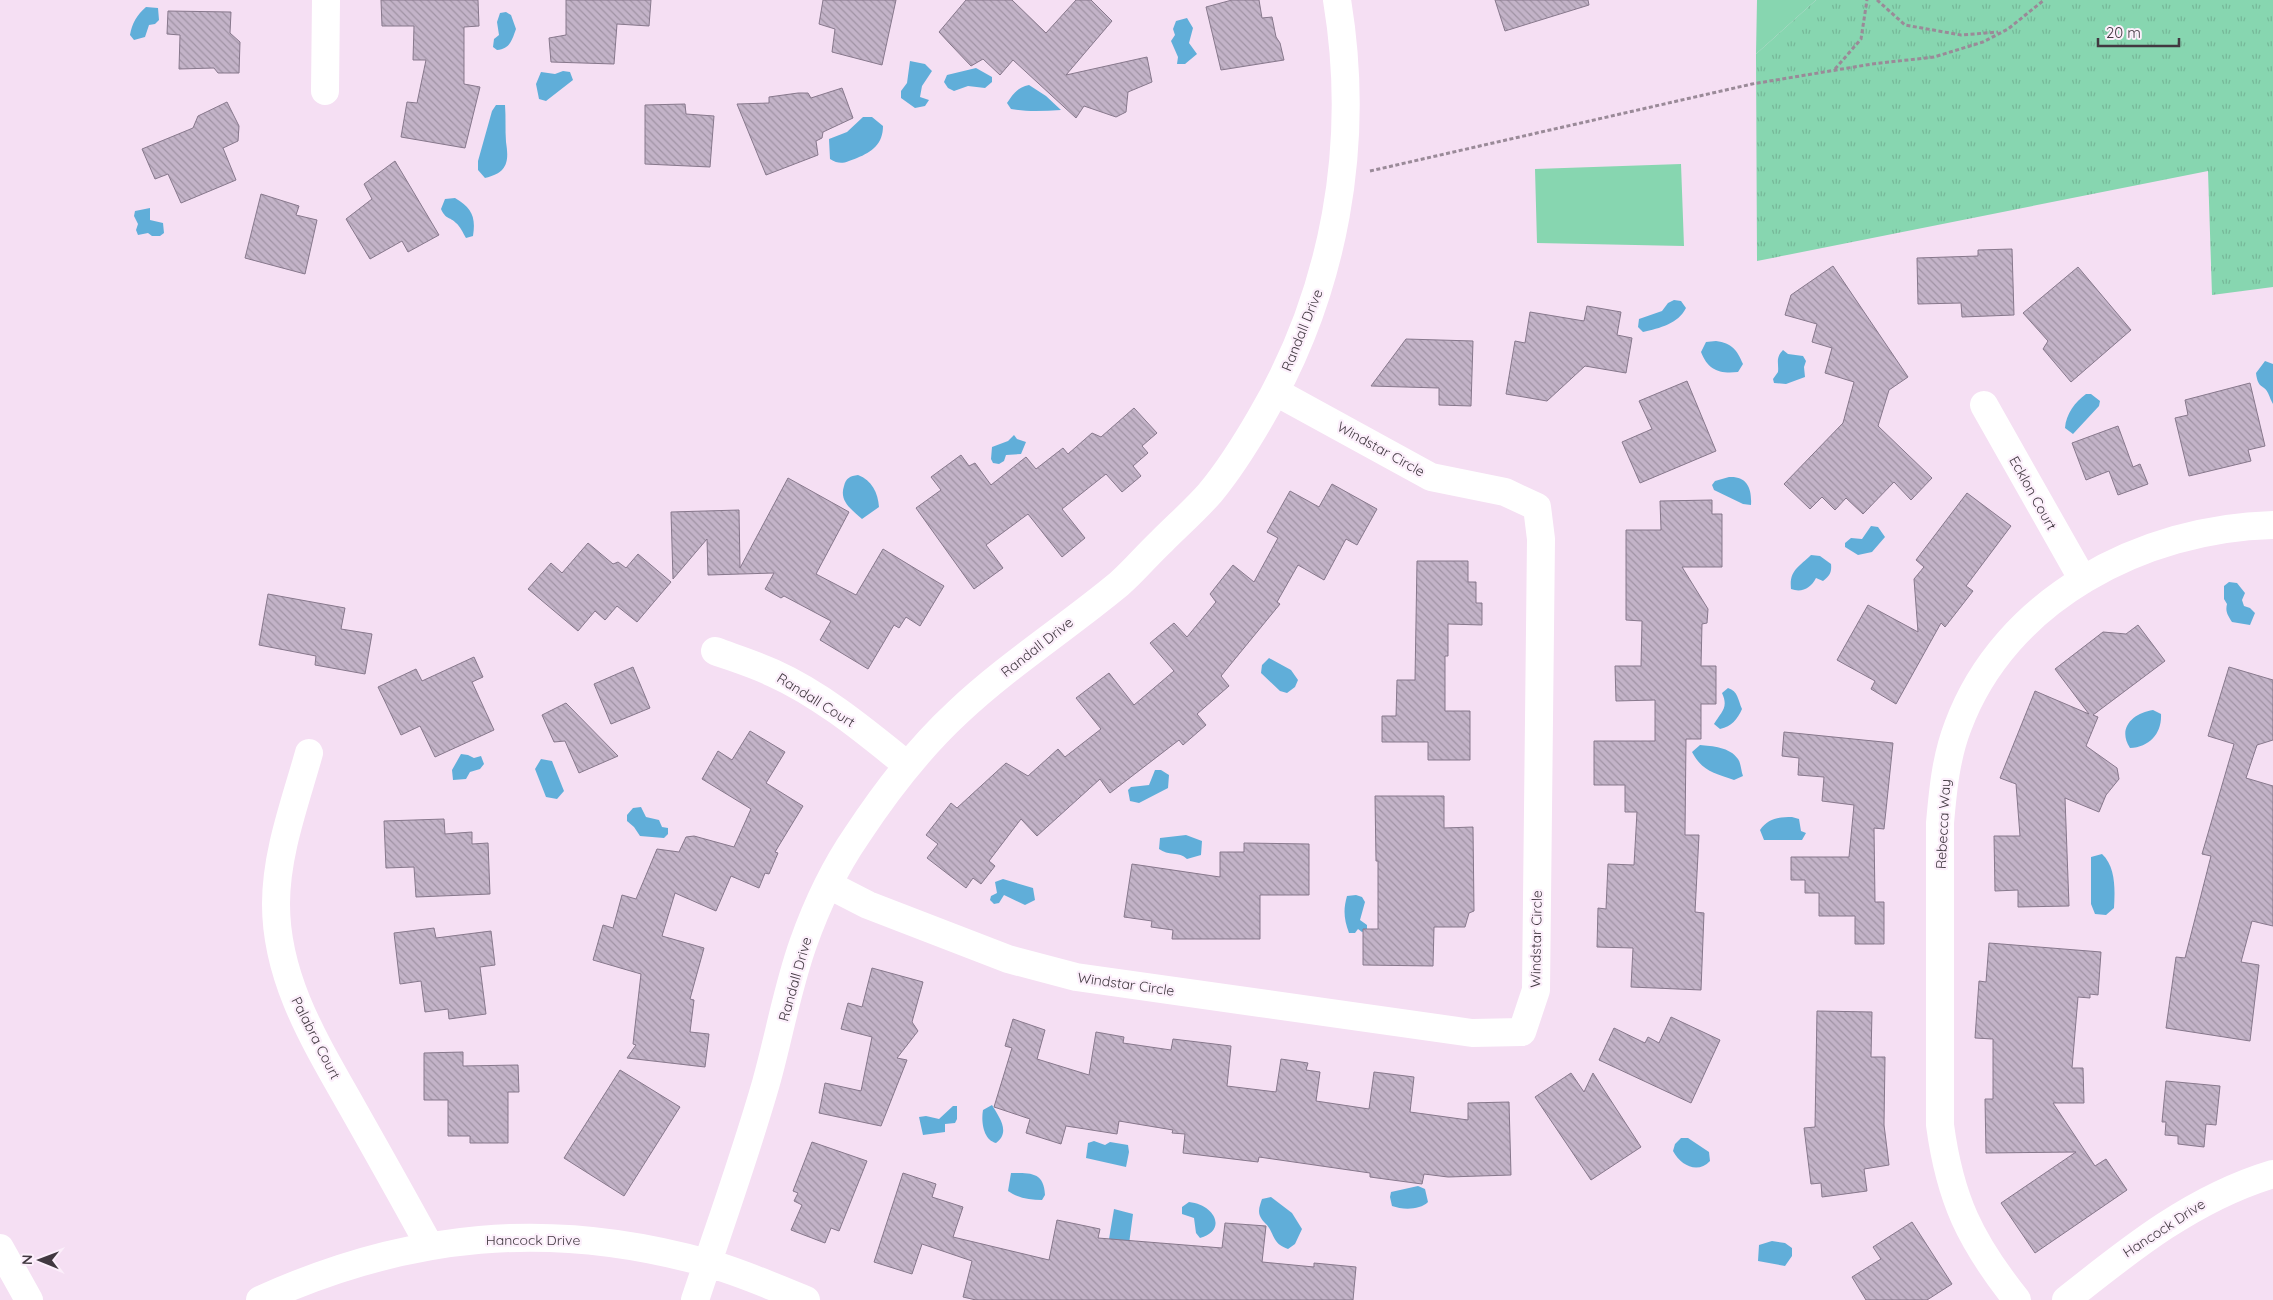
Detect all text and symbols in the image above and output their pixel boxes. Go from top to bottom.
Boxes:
scale bar [2098,15,2179,47]
text: 20 m [2106,23,2141,42]
street label: Randall Drive [1277,286,1327,374]
street label: Windstar Circle [1334,417,1428,481]
street label: Ecklon Court [2005,453,2061,533]
street label: Randall Drive [997,613,1077,681]
street label: Randall Court [774,669,859,731]
street label: Rebecca Way [1932,778,1954,870]
street label: Windstar Circle [1526,890,1546,988]
street label: Randall Drive [774,935,816,1023]
street label: Windstar Circle [1076,968,1176,1000]
street label: Palabra Court [288,994,345,1082]
street label: Hancock Drive [2119,1195,2209,1261]
street label: Hancock Drive [486,1231,580,1249]
north arrow [15,1235,65,1285]
text: N [18,1254,36,1265]

